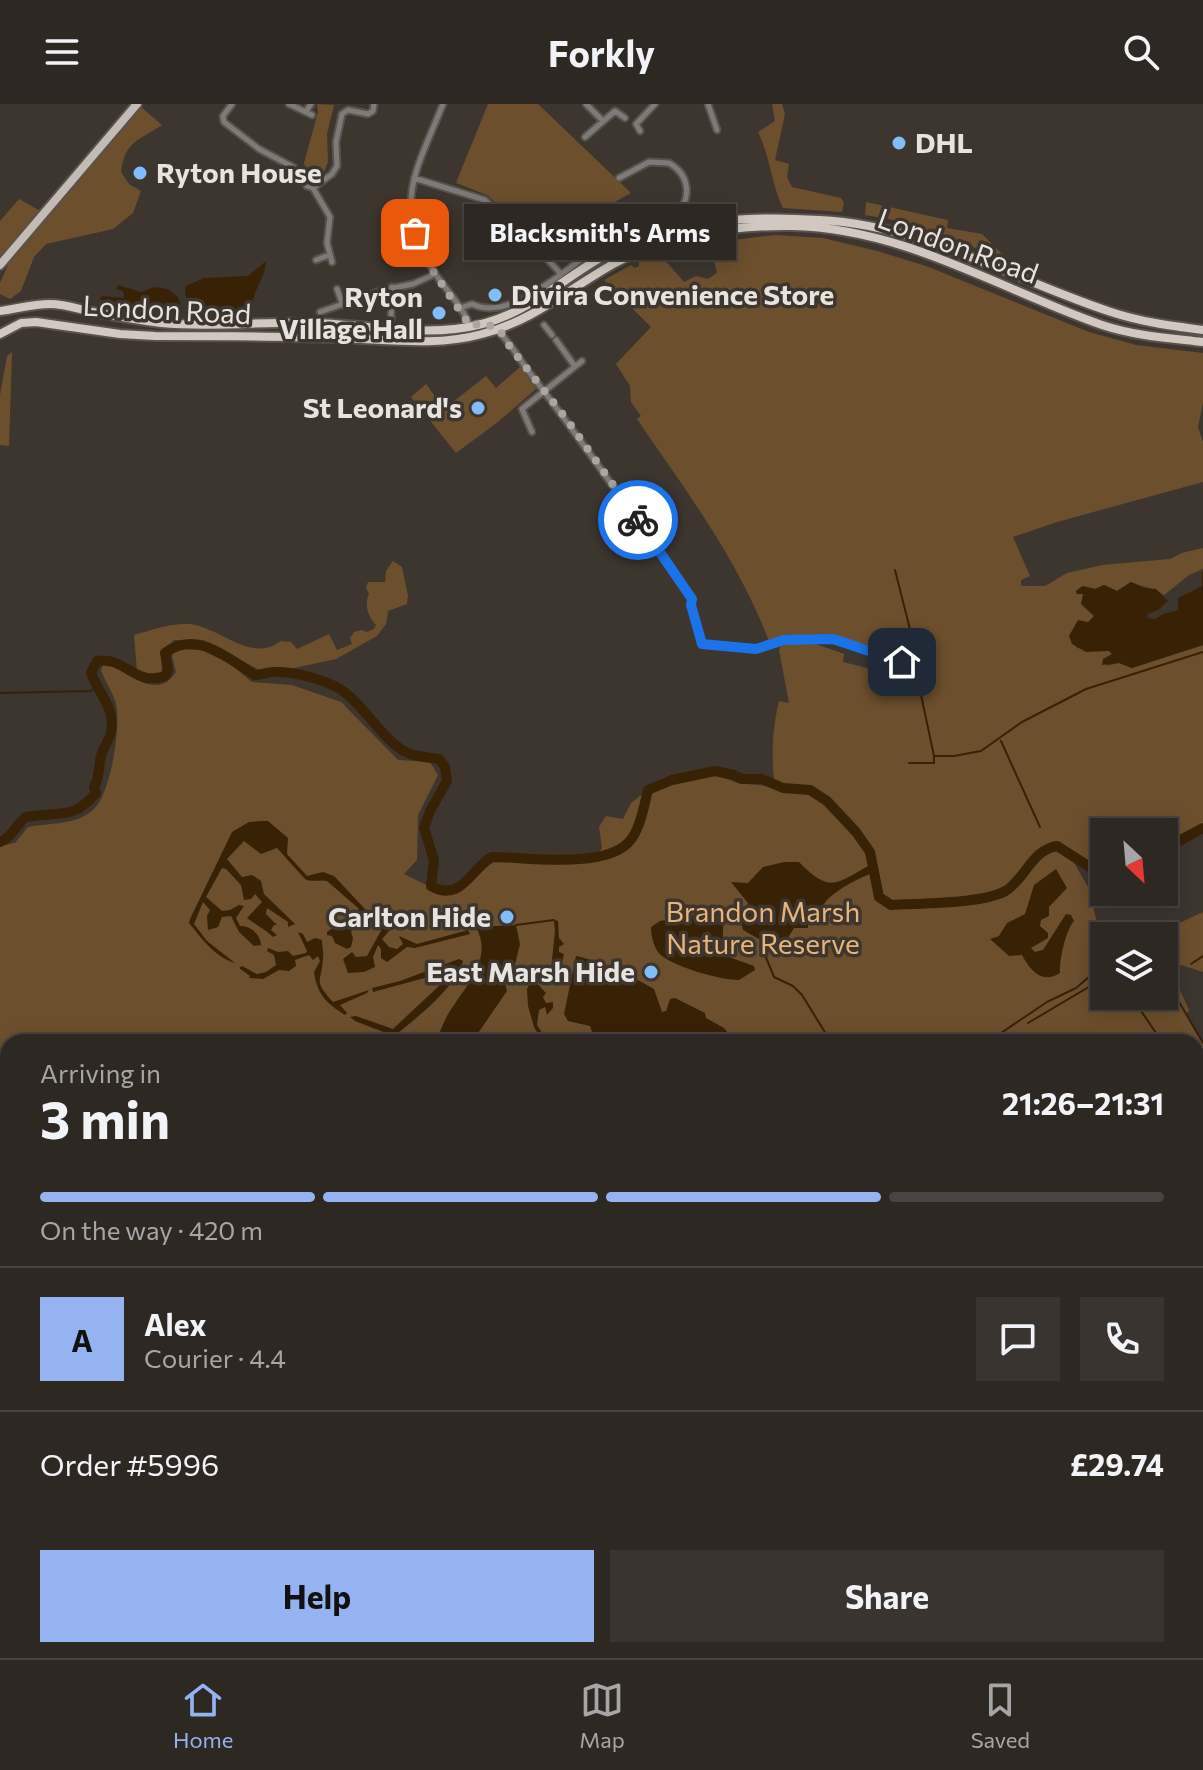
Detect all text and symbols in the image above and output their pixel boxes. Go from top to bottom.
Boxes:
icon: menu [40,30,84,74]
text: Forkly [548,30,655,74]
icon: search [1119,30,1163,74]
place label: DHL [915,125,973,159]
marker: DHL [890,134,908,152]
place label: Ryton House [156,155,322,189]
marker: Ryton House [131,164,149,182]
pin [381,199,449,267]
street label: London Road [873,200,1043,290]
callout: Blacksmith's Arms [463,205,735,261]
icon: bag [393,211,437,255]
text: Blacksmith's Arms [490,216,710,247]
place label: Divira Convenience Store [511,277,834,311]
place label: Ryton Village Hall [279,279,423,345]
marker: Divira Convenience Store [486,286,504,304]
street label: London Road [82,288,252,330]
marker: Ryton Village Hall [430,304,448,322]
place label: St Leonard's [303,390,462,424]
marker: St Leonard's [469,399,487,417]
courier [598,480,678,560]
icon: bike [616,498,660,542]
pin [868,628,936,696]
icon: home [880,640,924,684]
north arrow [1090,818,1178,906]
map controls [1090,818,1178,1010]
park label: Brandon Marsh Nature Reserve [666,894,860,960]
place label: Carlton Hide [328,899,491,933]
marker: Carlton Hide [498,908,516,926]
button: layers [1090,922,1178,1010]
place label: East Marsh Hide [426,954,635,988]
marker: East Marsh Hide [642,963,660,981]
text: Arriving in [40,1057,161,1088]
text: 21:26–21:31 [1002,1084,1164,1121]
text: 3 min [40,1086,170,1150]
text: On the way · 420 m [40,1214,263,1245]
button: chat [976,1297,1060,1381]
button: phone [1080,1297,1164,1381]
text: Alex [144,1305,207,1342]
text: A [71,1321,93,1358]
text: Courier · 4.4 [144,1342,286,1373]
text: Order #5996 [40,1445,219,1482]
text: £29.74 [1070,1445,1164,1482]
button: Help [40,1550,594,1642]
button: Share [610,1550,1164,1642]
tab: Home [173,1678,233,1753]
tab: Map [579,1678,625,1753]
tab: Saved [971,1678,1030,1753]

